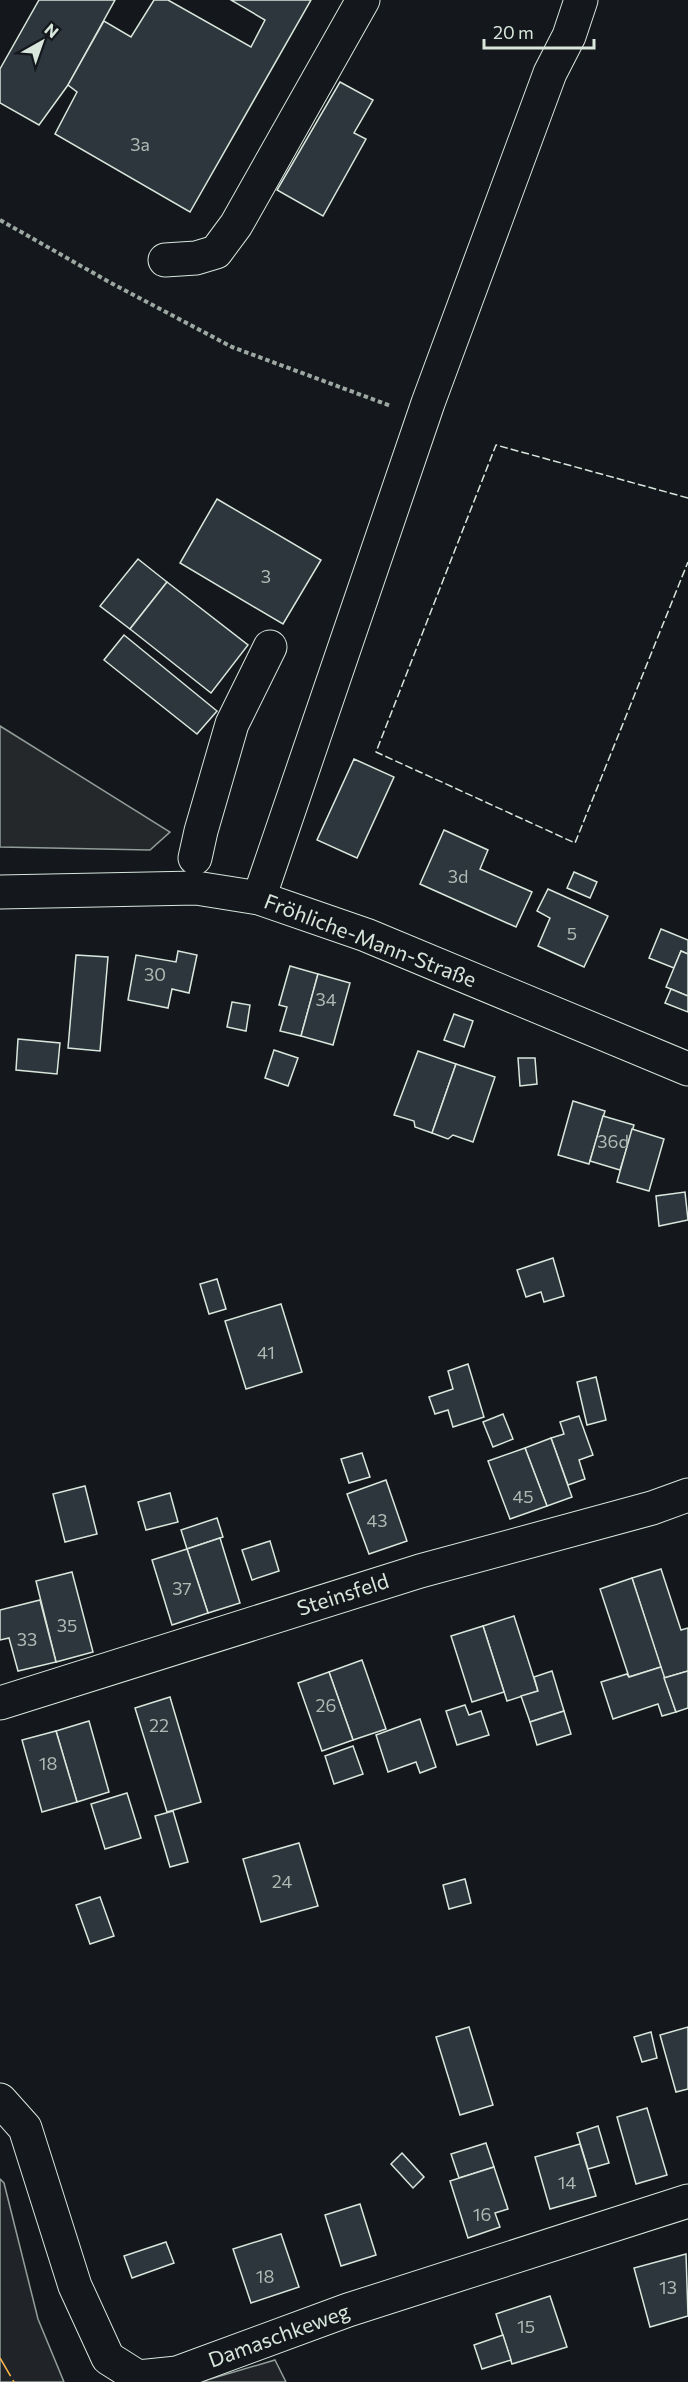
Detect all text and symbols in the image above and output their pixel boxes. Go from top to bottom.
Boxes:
north arrow [12,12,72,72]
scale bar [484,12,594,50]
text: N [41,19,63,41]
text: 20 m [493,21,534,43]
house number: 3a [130,133,150,155]
house number: 3 [261,565,271,587]
house number: 3d [448,865,468,887]
street label: Fröhliche-Mann-Straße [261,888,480,992]
house number: 5 [567,922,577,944]
house number: 30 [144,963,166,985]
house number: 34 [315,988,337,1010]
house number: 36d [597,1130,629,1152]
house number: 41 [257,1341,275,1363]
house number: 45 [512,1485,534,1507]
house number: 43 [366,1509,388,1531]
street label: Steinsfeld [294,1567,392,1620]
house number: 37 [172,1577,192,1599]
house number: 35 [57,1614,77,1636]
house number: 33 [17,1628,37,1650]
house number: 26 [316,1694,336,1716]
house number: 22 [149,1714,169,1736]
house number: 18 [39,1752,57,1774]
house number: 24 [272,1870,292,1892]
house number: 14 [558,2171,576,2193]
house number: 16 [473,2203,491,2225]
house number: 18 [256,2265,274,2287]
house number: 13 [659,2276,677,2298]
street label: Damaschkeweg [205,2297,352,2372]
house number: 15 [517,2315,535,2337]

